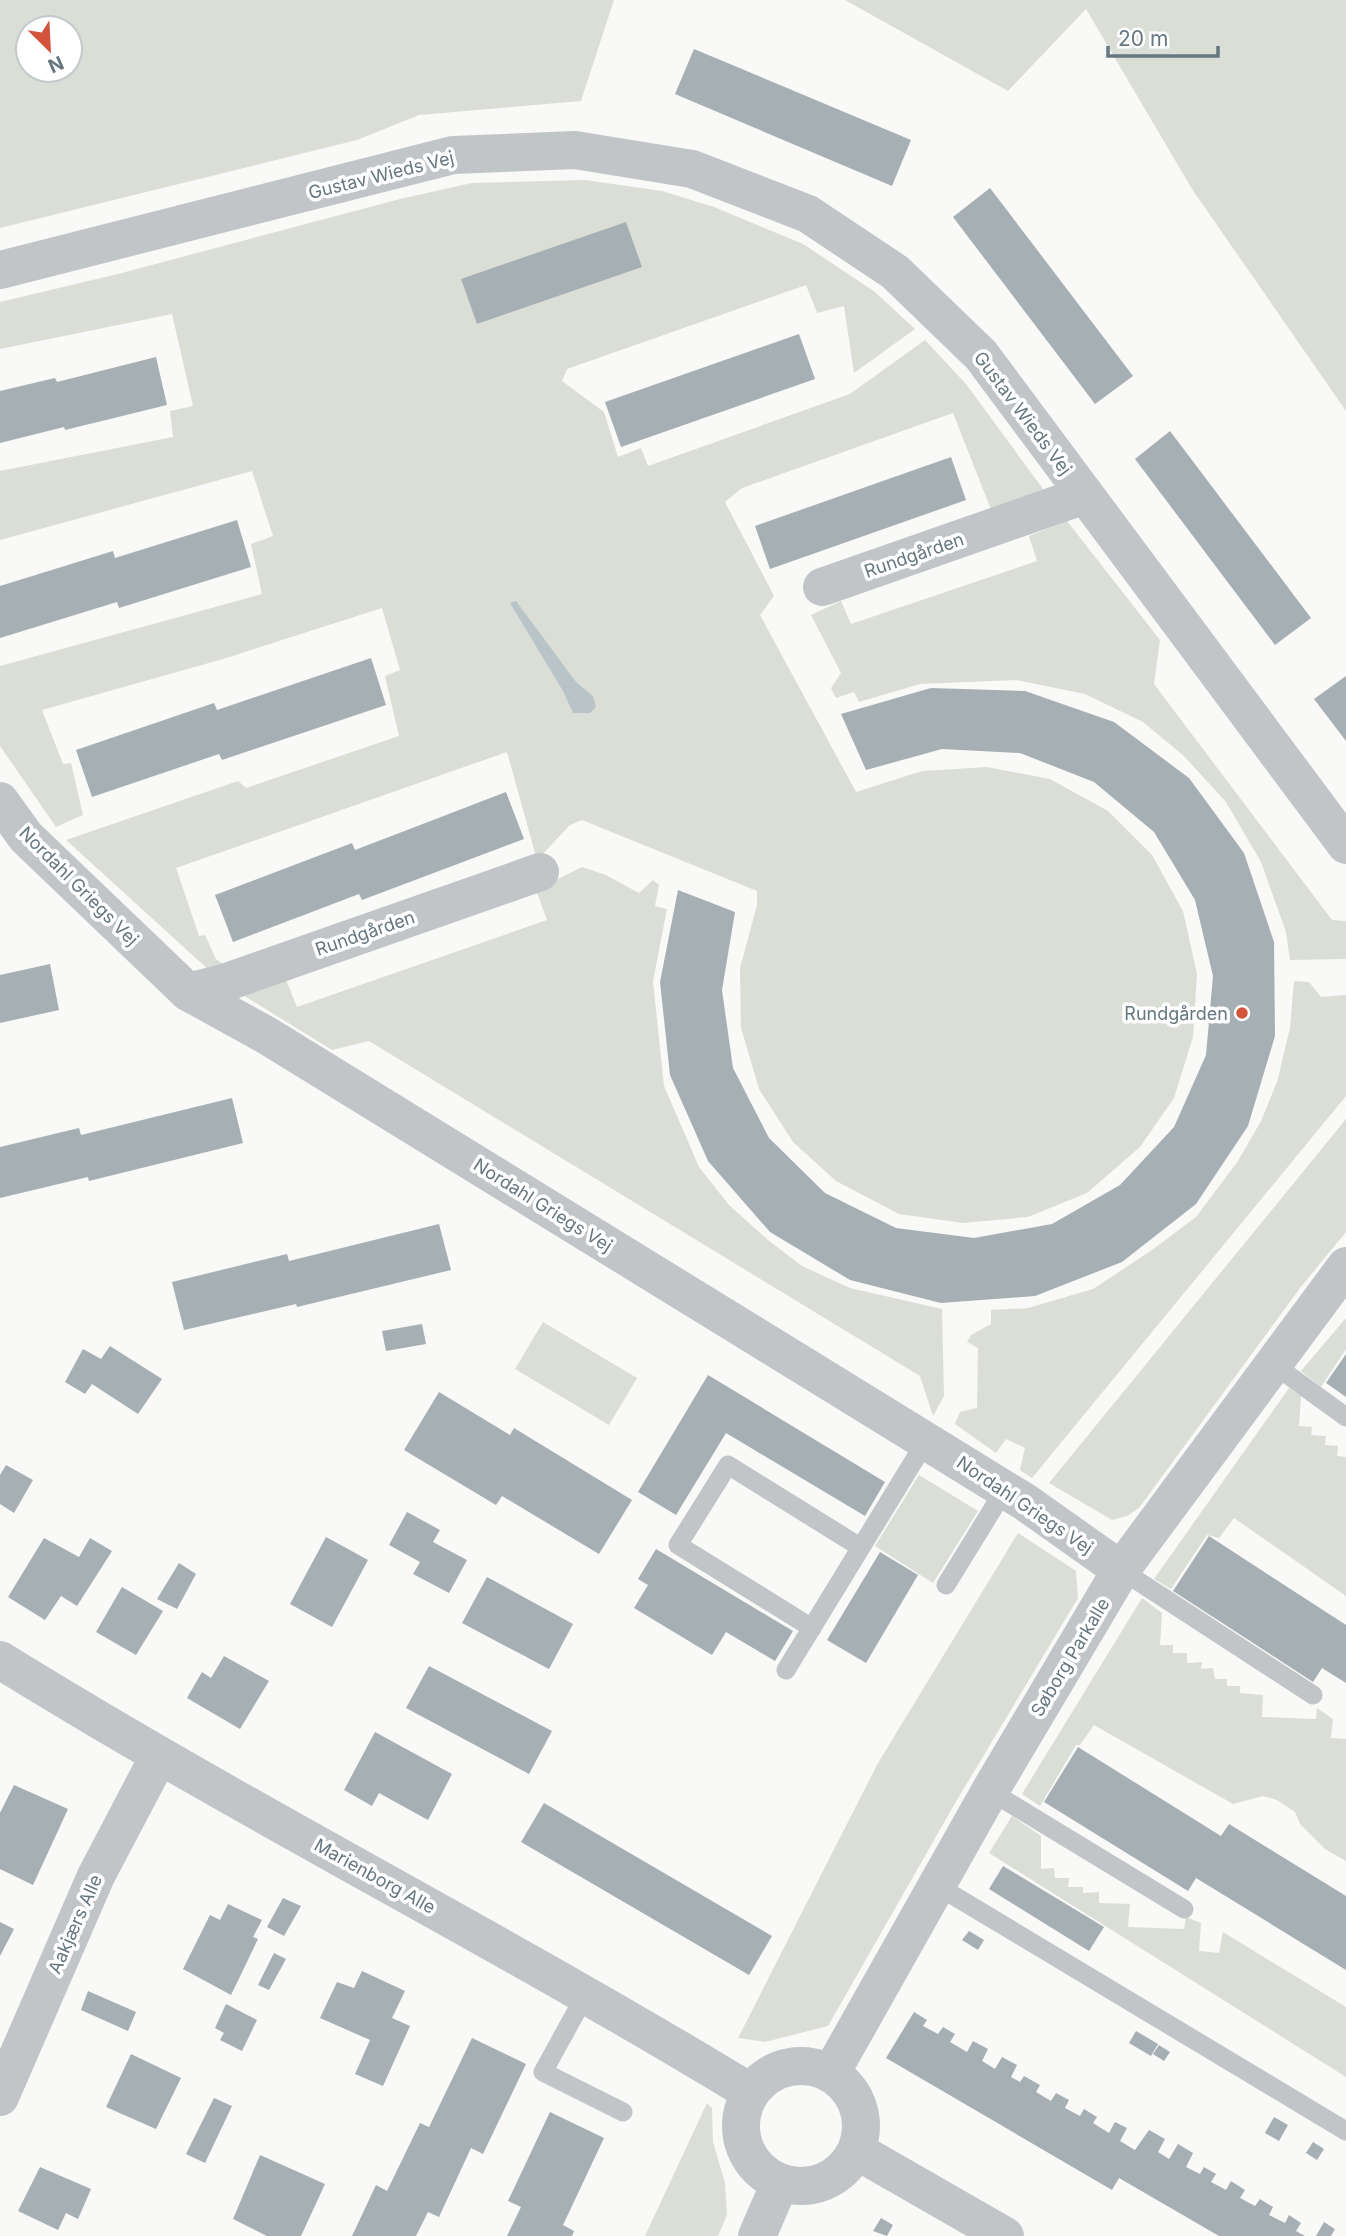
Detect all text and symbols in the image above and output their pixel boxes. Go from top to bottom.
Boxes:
north arrow [14,14,84,84]
scale bar [1108,14,1218,58]
text: 20 m [1118,26,1168,51]
text: N [44,51,67,78]
street label: Gustav Wieds Vej [306,147,456,203]
street label: Gustav Wieds Vej [970,347,1076,479]
street label: Rundgården [862,528,966,582]
street label: Nordahl Griegs Vej [15,822,143,950]
street label: Rundgården [313,906,417,960]
place label: Rundgården [1124,1003,1228,1024]
marker: Rundgården [1234,1005,1250,1021]
street label: Nordahl Griegs Vej [470,1154,616,1256]
street label: Nordahl Griegs Vej [953,1452,1097,1558]
street label: Søborg Parkalle [1026,1594,1114,1720]
street label: Marienborg Alle [311,1834,439,1918]
street label: Aakjærs Alle [44,1871,106,1977]

